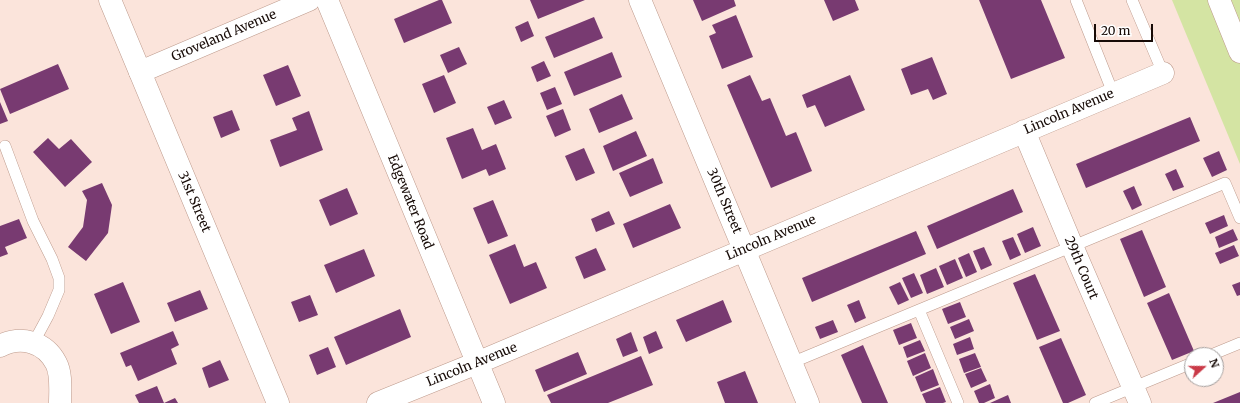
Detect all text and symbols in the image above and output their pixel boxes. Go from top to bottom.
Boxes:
street label: Groveland Avenue [169,7,279,65]
scale bar [1096,16,1155,42]
text: 20 m [1101,23,1130,38]
street label: Lincoln Avenue [1022,86,1116,138]
street label: Edgewater Road [384,152,436,252]
street label: 30th Street [703,166,745,236]
street label: 31st Street [174,169,214,235]
street label: Lincoln Avenue [724,212,818,264]
street label: 29th Court [1061,234,1101,302]
street label: Lincoln Avenue [425,340,519,390]
north arrow [1184,347,1224,387]
text: N [1206,356,1222,370]

